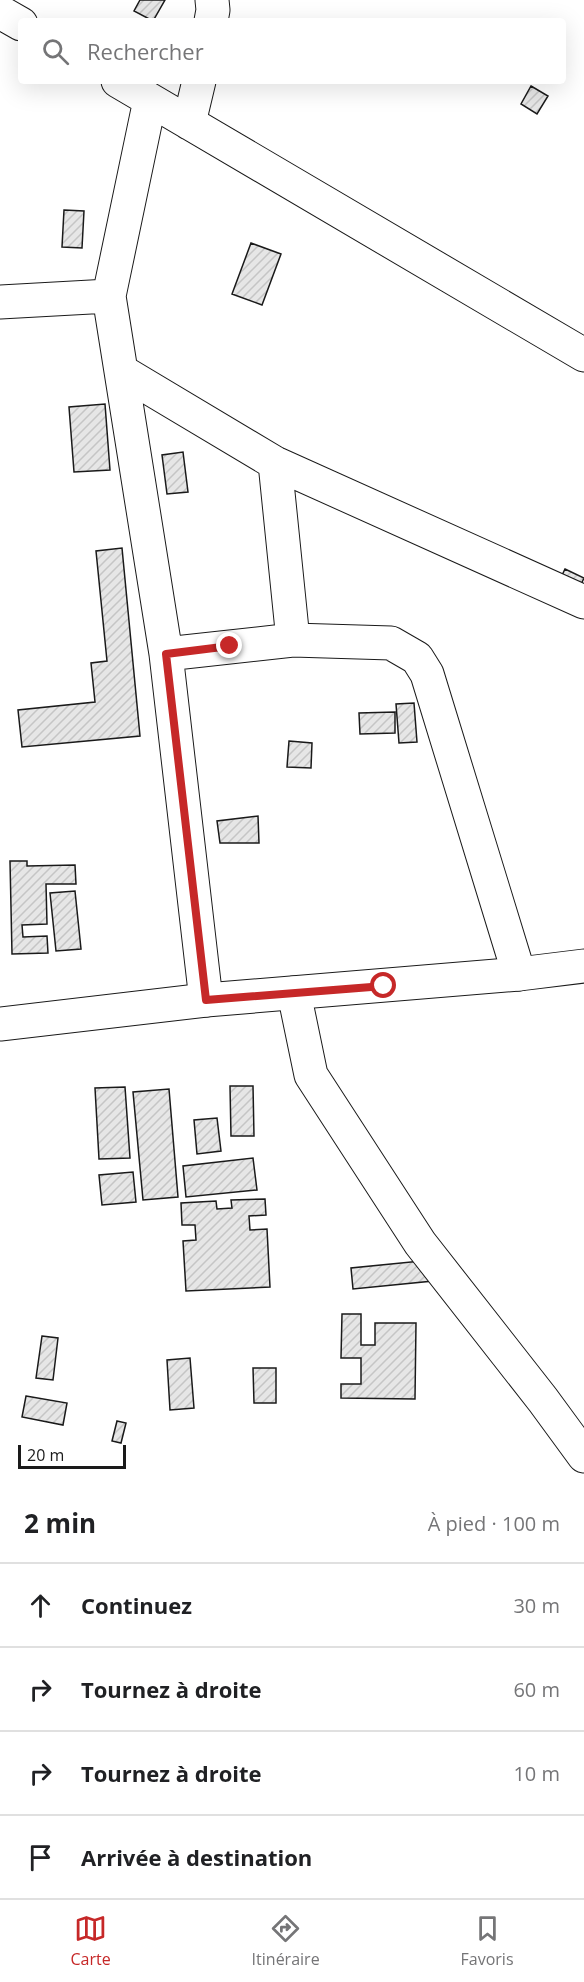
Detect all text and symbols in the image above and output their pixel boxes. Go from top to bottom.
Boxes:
search box [18,18,566,84]
icon: search [39,35,72,68]
text: Rechercher [87,36,204,66]
route end [216,632,242,658]
route start [370,972,396,998]
scale bar [18,1442,126,1470]
text: 20 m [27,1444,64,1466]
text: 2 min [24,1505,96,1541]
text: À pied · 100 m [428,1510,560,1537]
icon: ahead [24,1589,57,1622]
text: Continuez [81,1590,192,1620]
text: 30 m [513,1592,560,1619]
icon: right [24,1673,57,1706]
text: Tournez à droite [81,1674,262,1704]
text: 60 m [513,1676,560,1703]
icon: right [24,1757,57,1790]
text: Tournez à droite [81,1758,262,1788]
text: 10 m [513,1760,560,1787]
icon: arrive [24,1841,57,1874]
text: Arrivée à destination [81,1842,312,1872]
tab: Carte [70,1912,111,1970]
tab: Itinéraire [252,1912,320,1970]
tab: Favoris [461,1912,514,1970]

